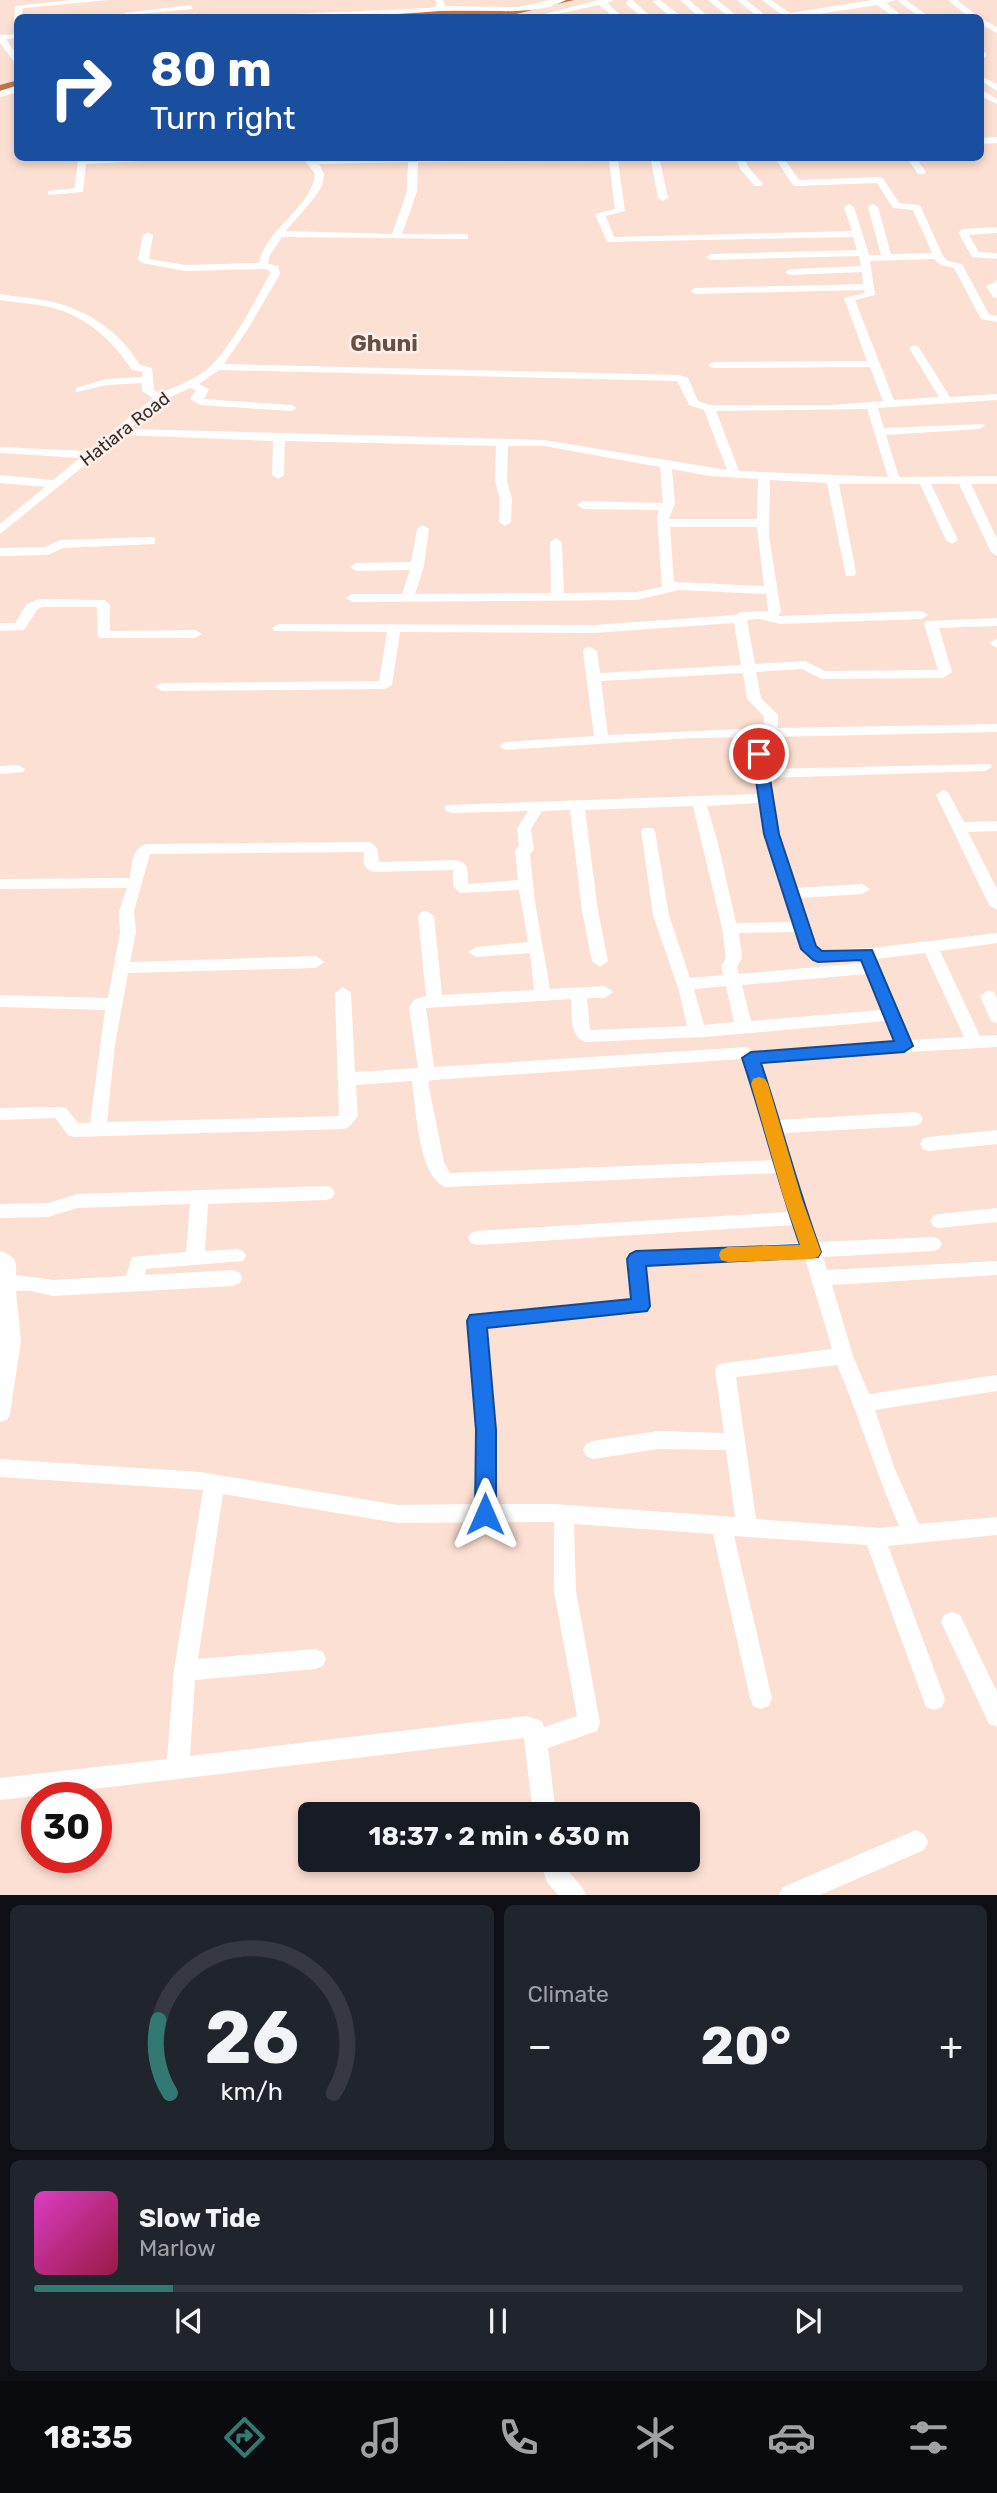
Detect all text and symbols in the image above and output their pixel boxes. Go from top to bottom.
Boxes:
text: 80 m [150,40,272,98]
icon: right [35,42,126,133]
text: Turn right [150,99,295,137]
district label: Ghuni [350,329,418,357]
street label: Hatiara Road [76,387,174,471]
pin [729,724,789,784]
icon: arrive [740,735,778,773]
position arrow [448,1477,522,1551]
speed limit sign: 30 [21,1782,112,1873]
text: 18:37 · 2 min · 630 m [369,1821,629,1852]
text: Climate [528,1980,609,2008]
text: 26 [204,1996,299,2082]
text: 20° [700,2015,791,2077]
text: − [528,2023,552,2069]
text: + [939,2023,963,2069]
text: km/h [221,2077,283,2106]
text: Slow Tide [139,2203,261,2234]
text: Marlow [139,2234,216,2262]
icon: previous [170,2302,208,2340]
icon: pause [479,2302,517,2340]
icon: next [789,2302,827,2340]
icon: directions [220,2413,269,2462]
icon: music [357,2413,406,2462]
icon: phone [494,2413,543,2462]
icon: climate [631,2413,680,2462]
icon: car [767,2413,816,2462]
icon: filters [904,2413,953,2462]
text: 18:35 [44,2418,133,2456]

